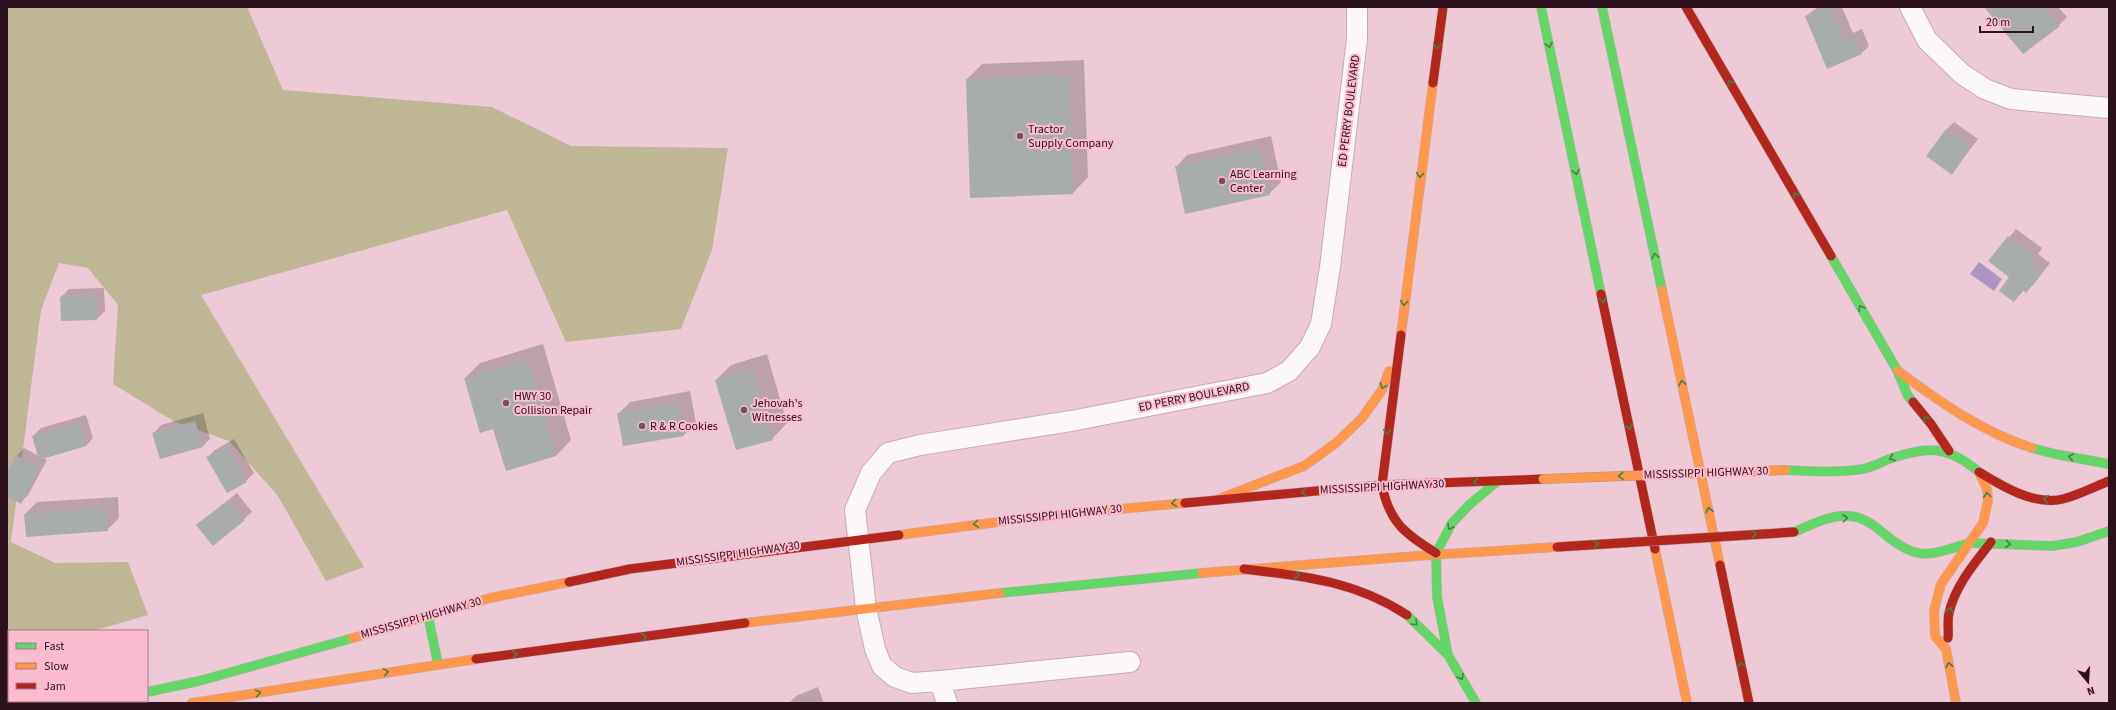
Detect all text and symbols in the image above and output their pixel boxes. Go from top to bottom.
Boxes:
scale bar [1980,8,2033,34]
text: 20 m [1986,14,2010,31]
one-way arrow [1545,42,1553,48]
one-way arrow [1433,43,1442,49]
street label: ED PERRY BOULEVARD [1334,54,1364,168]
one-way arrow [1728,80,1735,87]
place label: Tractor Supply Company [1028,121,1114,152]
marker: Tractor Supply Company [1015,131,1025,141]
place label: ABC Learning Center [1230,166,1297,197]
one-way arrow [1572,169,1580,175]
one-way arrow [1416,171,1425,178]
marker: ABC Learning Center [1217,176,1227,186]
one-way arrow [1793,192,1800,199]
one-way arrow [1652,253,1660,259]
one-way arrow [1598,296,1606,303]
one-way arrow [1399,300,1408,306]
one-way arrow [1858,305,1865,312]
street label: ED PERRY BOULEVARD [1137,378,1251,416]
one-way arrow [1678,380,1686,386]
one-way arrow [1380,381,1388,389]
place label: HWY 30 Collision Repair [514,388,593,419]
place label: Jehovah's Witnesses [752,395,802,426]
marker: HWY 30 Collision Repair [501,398,511,408]
marker: Jehovah's Witnesses [739,405,749,415]
one-way arrow [1924,417,1931,424]
place label: R & R Cookies [650,418,718,435]
marker: R & R Cookies [637,421,647,431]
one-way arrow [1625,424,1633,430]
one-way arrow [1383,429,1392,435]
one-way arrow [1889,453,1896,462]
one-way arrow [2068,453,2074,461]
street label: MISSISSIPPI HIGHWAY 30 [1643,462,1769,484]
one-way arrow [1618,472,1624,480]
street label: MISSISSIPPI HIGHWAY 30 [1319,475,1445,499]
one-way arrow [1473,478,1479,486]
one-way arrow [1301,487,1307,496]
one-way arrow [1983,492,1992,498]
one-way arrow [2043,495,2049,504]
one-way arrow [1171,498,1177,507]
street label: MISSISSIPPI HIGHWAY 30 [997,500,1123,530]
one-way arrow [1705,507,1713,513]
one-way arrow [1842,514,1848,523]
one-way arrow [973,519,979,528]
one-way arrow [1448,523,1455,530]
one-way arrow [1751,530,1757,539]
street label: MISSISSIPPI HIGHWAY 30 [675,537,801,571]
one-way arrow [2005,539,2011,548]
one-way arrow [1593,540,1599,549]
one-way arrow [1294,570,1300,579]
street label: MISSISSIPPI HIGHWAY 30 [359,593,483,643]
one-way arrow [1946,607,1954,614]
one-way arrow [1410,618,1418,625]
legend [8,630,148,702]
one-way arrow [641,633,647,642]
text: Fast [44,638,64,655]
one-way arrow [512,650,518,659]
text: Slow [44,658,69,675]
one-way arrow [1738,662,1746,668]
one-way arrow [1945,662,1954,668]
north arrow [2068,662,2108,702]
one-way arrow [383,668,389,677]
one-way arrow [1456,673,1464,680]
text: Jam [44,678,66,695]
text: N [2085,683,2097,699]
one-way arrow [255,689,261,698]

